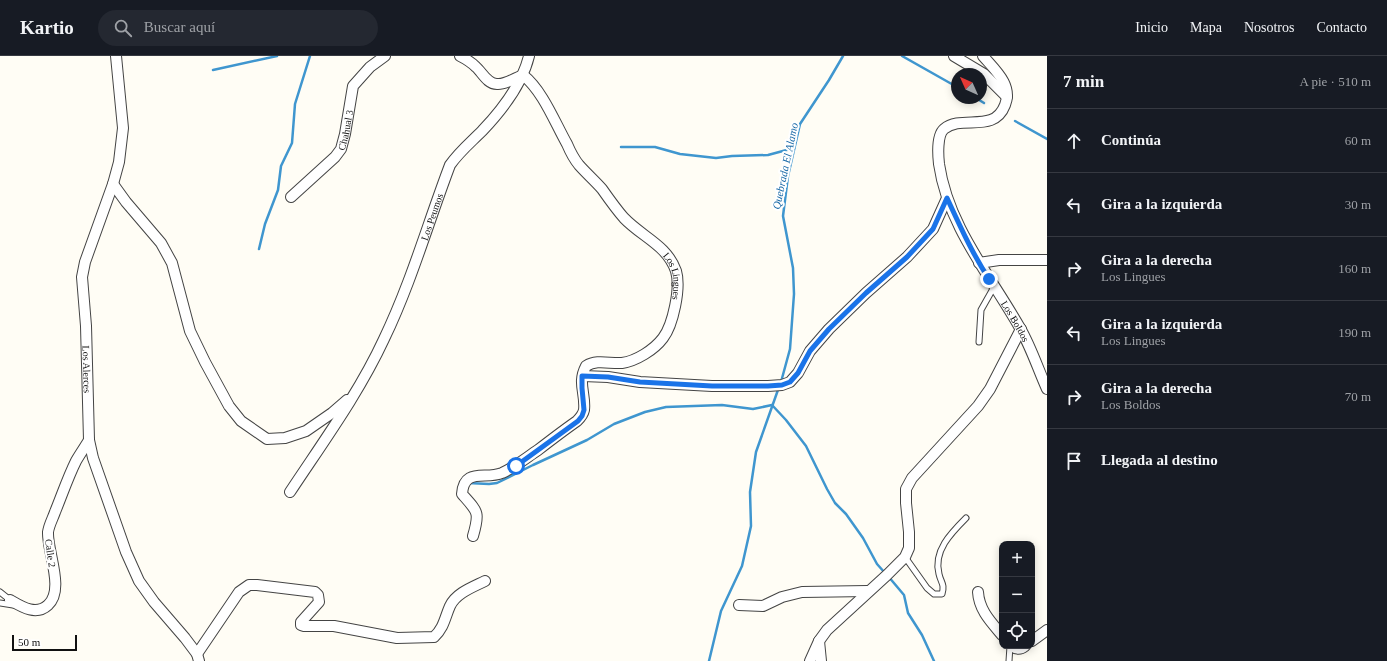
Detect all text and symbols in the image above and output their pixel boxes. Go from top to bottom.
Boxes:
search box [98,10,378,46]
text: Kartio [20,17,74,38]
icon: search [112,17,134,39]
text: Buscar aquí [144,19,215,35]
text: Inicio [1135,20,1168,35]
text: Mapa [1190,20,1222,35]
text: Nosotros [1244,20,1294,35]
text: Contacto [1316,20,1367,35]
north arrow [951,68,987,104]
text: 7 min [1063,72,1104,91]
text: A pie · 510 m [1300,74,1371,89]
street label: Chahual 3 [336,109,355,151]
water label: Quebrada El Alamo [770,121,800,210]
icon: ahead [1063,130,1085,152]
text: Continúa [1101,132,1161,148]
text: 60 m [1345,133,1371,148]
street label: Los Peumos [419,192,445,242]
icon: left [1063,194,1085,216]
text: Gira a la izquierda [1101,196,1222,212]
text: 30 m [1345,197,1371,212]
street label: Los Lingues [661,250,683,301]
text: Gira a la derecha [1101,252,1212,268]
icon: right [1063,258,1085,280]
text: 160 m [1338,261,1371,276]
text: Los Lingues [1101,269,1166,284]
route end [980,270,998,288]
street label: Los Boldos [999,299,1031,344]
text: Gira a la izquierda [1101,316,1222,332]
icon: left [1063,322,1085,344]
text: 190 m [1338,325,1371,340]
text: Los Lingues [1101,333,1166,348]
street label: Los Alerces [81,345,93,393]
text: Gira a la derecha [1101,380,1212,396]
icon: right [1063,386,1085,408]
text: 70 m [1345,389,1371,404]
text: Los Boldos [1101,397,1161,412]
icon: arrive [1063,450,1085,472]
text: Llegada al destino [1101,452,1218,468]
route start [507,457,525,475]
street label: Calle 2 [43,538,58,568]
map controls [999,541,1035,649]
button: + [999,541,1035,577]
button: − [999,577,1035,613]
button: locate [999,613,1035,649]
scale bar [12,633,77,652]
text: 50 m [18,636,40,648]

